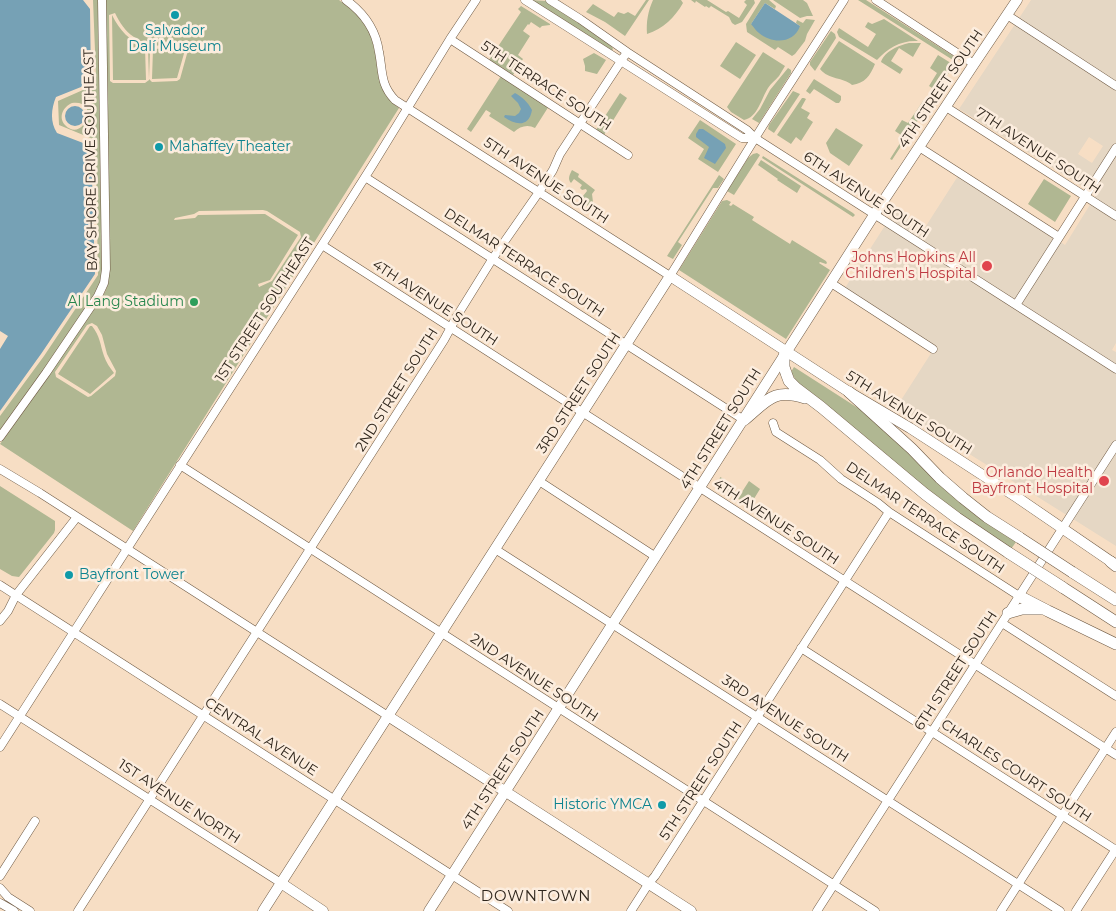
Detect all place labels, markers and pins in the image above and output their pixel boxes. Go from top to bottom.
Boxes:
marker: Salvador Dalí Museum [169,9,181,21]
place label: Salvador Dalí Museum [128,23,222,56]
place label: Mahaffey Theater [169,139,291,155]
marker: Mahaffey Theater [153,141,165,153]
place label: Johns Hopkins All Children's Hospital [845,250,976,282]
marker: Johns Hopkins All Children's Hospital [980,259,994,273]
place label: Al Lang Stadium [68,294,184,310]
marker: Al Lang Stadium [188,296,200,308]
place label: Orlando Health Bayfront Hospital [972,465,1093,498]
marker: Orlando Health Bayfront Hospital [1097,474,1111,488]
place label: Bayfront Tower [79,567,185,583]
marker: Bayfront Tower [63,569,75,581]
place label: Historic YMCA [553,797,652,813]
marker: Historic YMCA [656,799,668,811]

